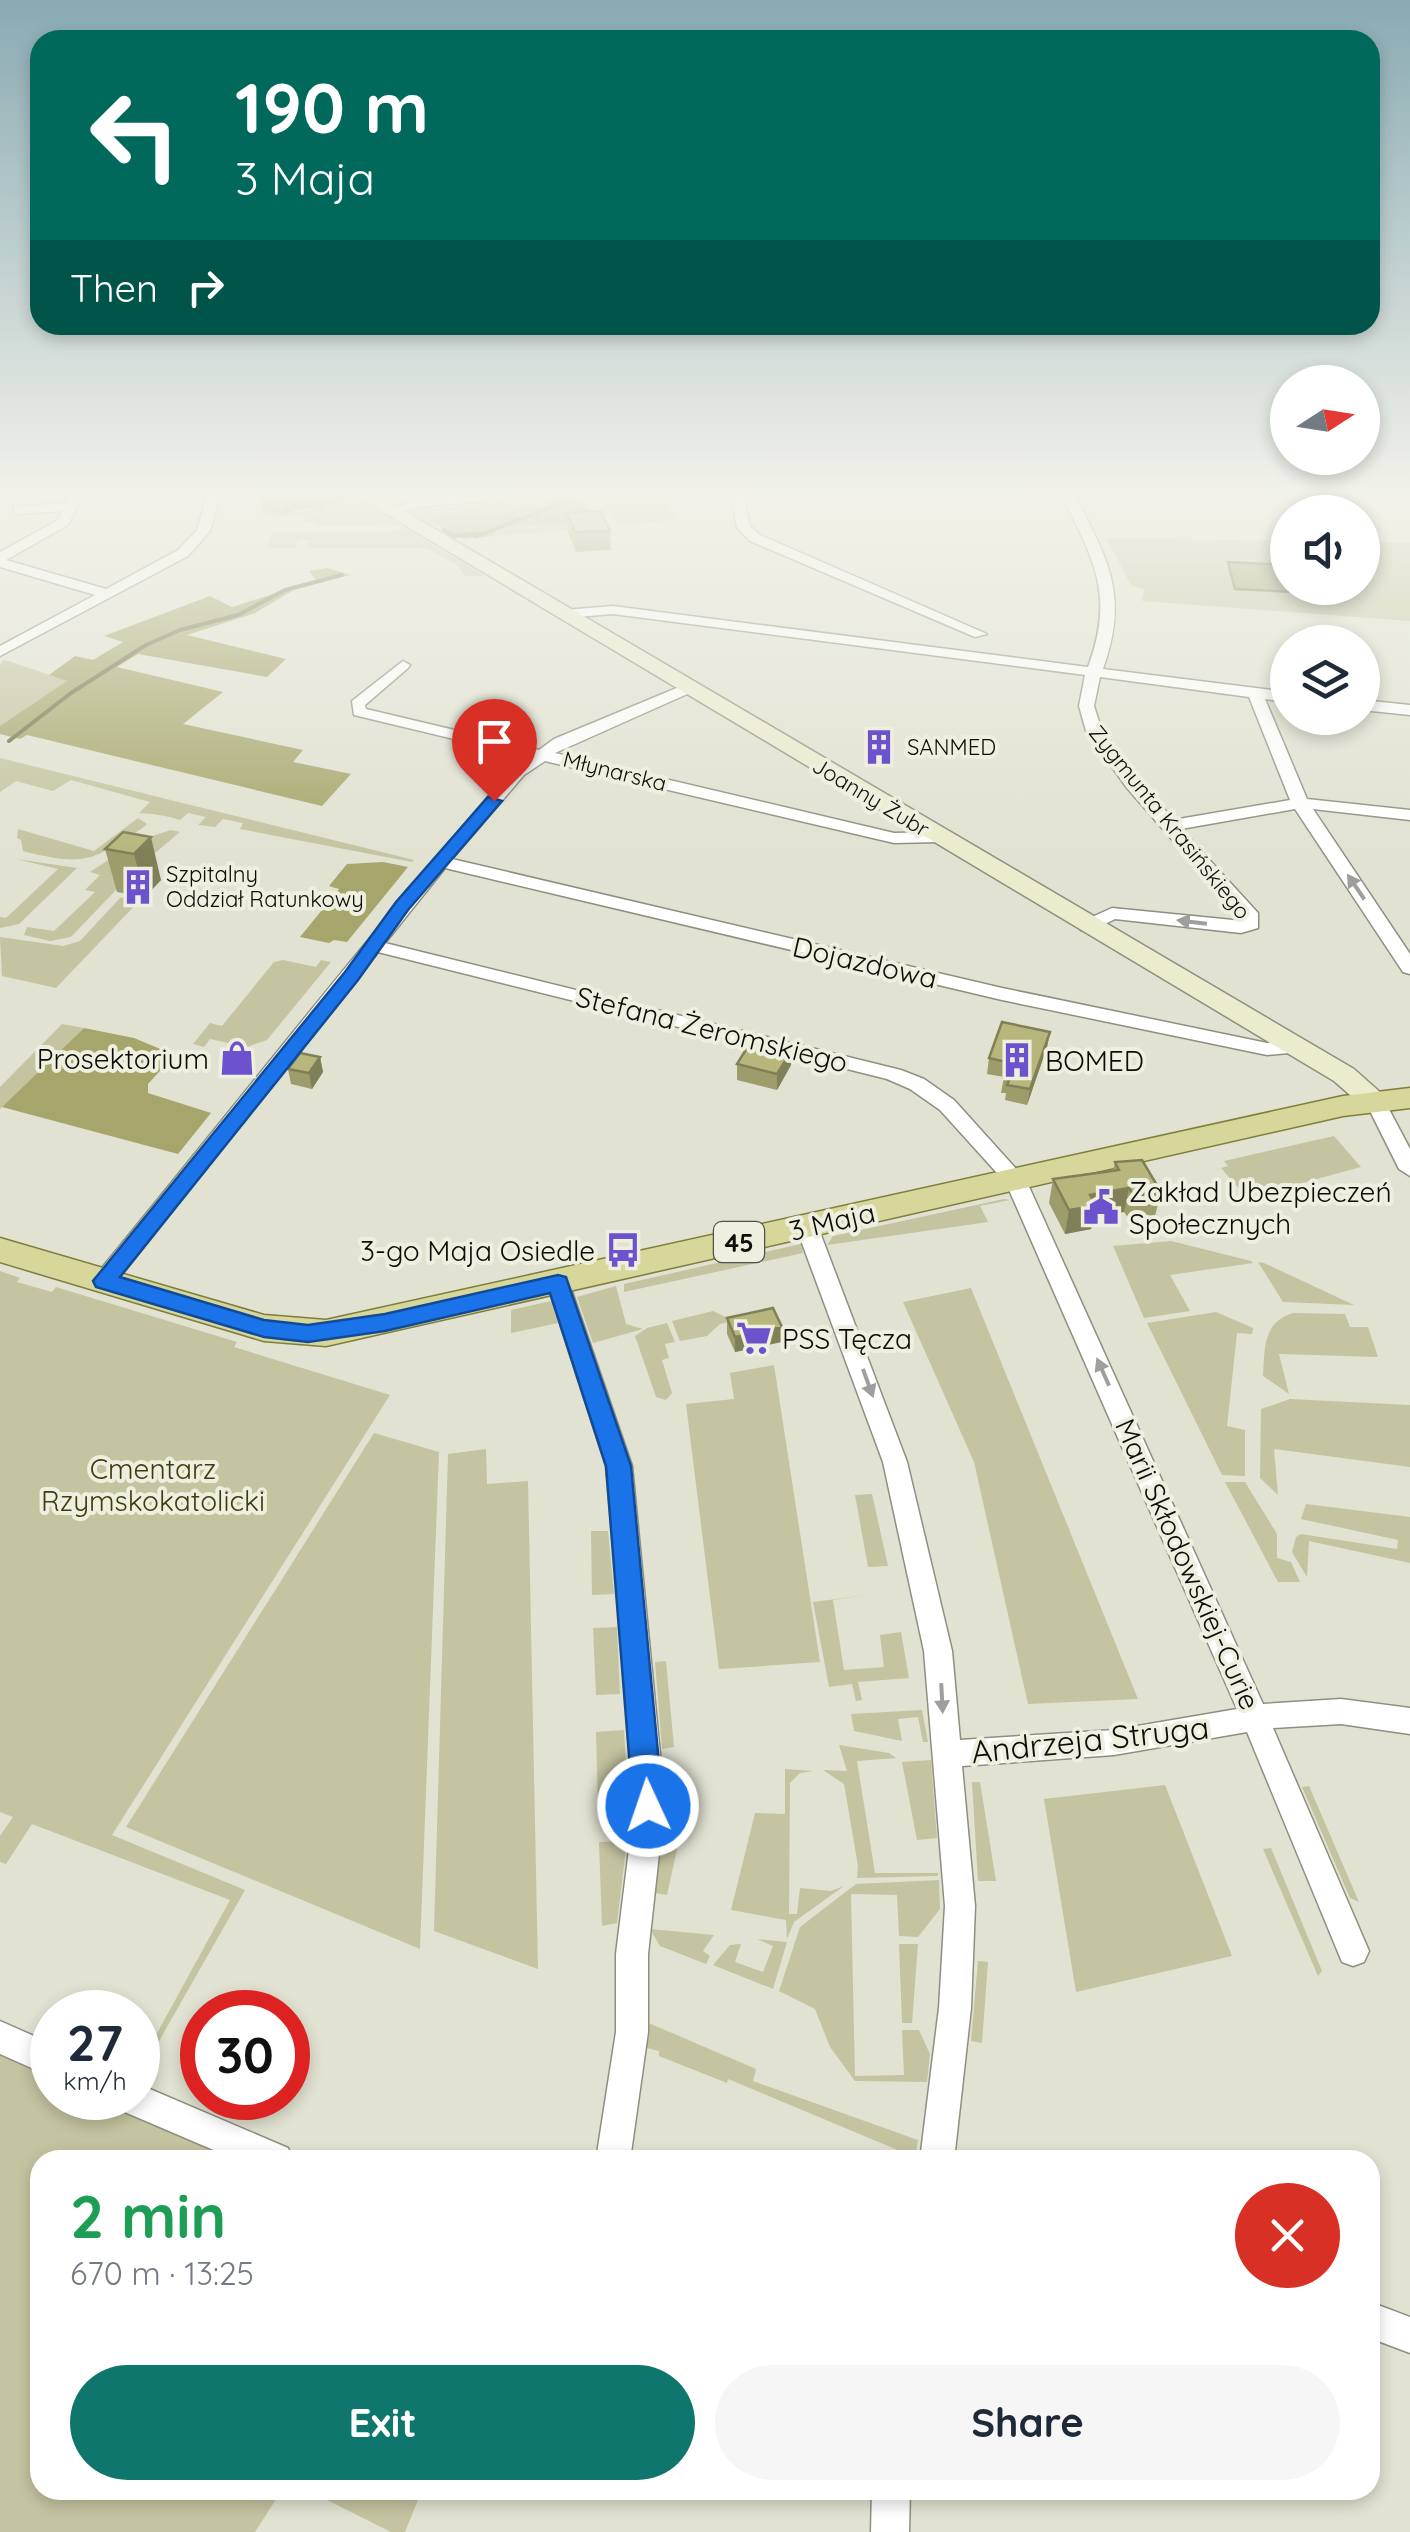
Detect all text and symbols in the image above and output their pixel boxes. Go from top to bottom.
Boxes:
text: 190 m [235,63,429,151]
icon: left [70,70,200,200]
text: 3 Maja [235,150,375,206]
icon: right [178,260,233,315]
text: Then [70,264,158,312]
north arrow [1270,365,1380,475]
map controls [1270,365,1380,735]
button: sound [1270,495,1380,605]
button: layers [1270,625,1380,735]
pin [452,699,537,802]
icon: arrive [467,714,522,769]
street label: Zygmunta Krasińskiego [1083,719,1257,925]
building icon: SANMED [860,728,898,766]
place label: SANMED [907,733,996,761]
street label: Młynarska [560,745,670,797]
street label: Joanny Żubr [807,751,935,843]
place label: Szpitalny Oddział Ratunkowy [166,860,364,913]
building icon: Szpitalny Oddział Ratunkowy [119,868,157,906]
one-way arrow [1347,873,1366,900]
one-way arrow [1175,914,1207,930]
street label: Dojazdowa [789,928,941,996]
street label: Stefana Żeromskiego [572,978,852,1080]
shop icon: Prosektorium [218,1039,256,1077]
place label: Prosektorium [37,1041,209,1076]
building icon: BOMED [998,1041,1036,1079]
place label: BOMED [1045,1043,1144,1078]
place label: Zakład Ubezpieczeń Społecznych [1129,1174,1392,1241]
public building icon: Zakład Ubezpieczeń Społecznych [1082,1188,1120,1226]
street label: 3 Maja [786,1194,878,1248]
road number: 45 [714,1222,764,1262]
bus stop icon: 3-go Maja Osiedle [604,1231,642,1269]
place label: 3-go Maja Osiedle [360,1233,595,1268]
supermarket icon: PSS Tęcza [735,1319,773,1357]
place label: PSS Tęcza [782,1321,912,1356]
one-way arrow [1095,1357,1111,1387]
one-way arrow [861,1368,876,1398]
street label: Marii Skłodowskiej-Curie [1108,1413,1268,1715]
park label: Cmentarz Rzymskokatolicki [41,1451,265,1518]
one-way arrow [934,1682,950,1714]
street label: Andrzeja Struga [969,1707,1211,1771]
position arrow [596,1754,700,1858]
speed limit sign: 30 [180,1990,310,2120]
text: 27 [67,2011,123,2074]
text: km/h [63,2065,127,2096]
text: 2 min [70,2178,226,2253]
button: close [1235,2183,1340,2288]
text: 670 m · 13:25 [70,2253,254,2293]
button: Exit [70,2365,695,2480]
button: Share [715,2365,1340,2480]

